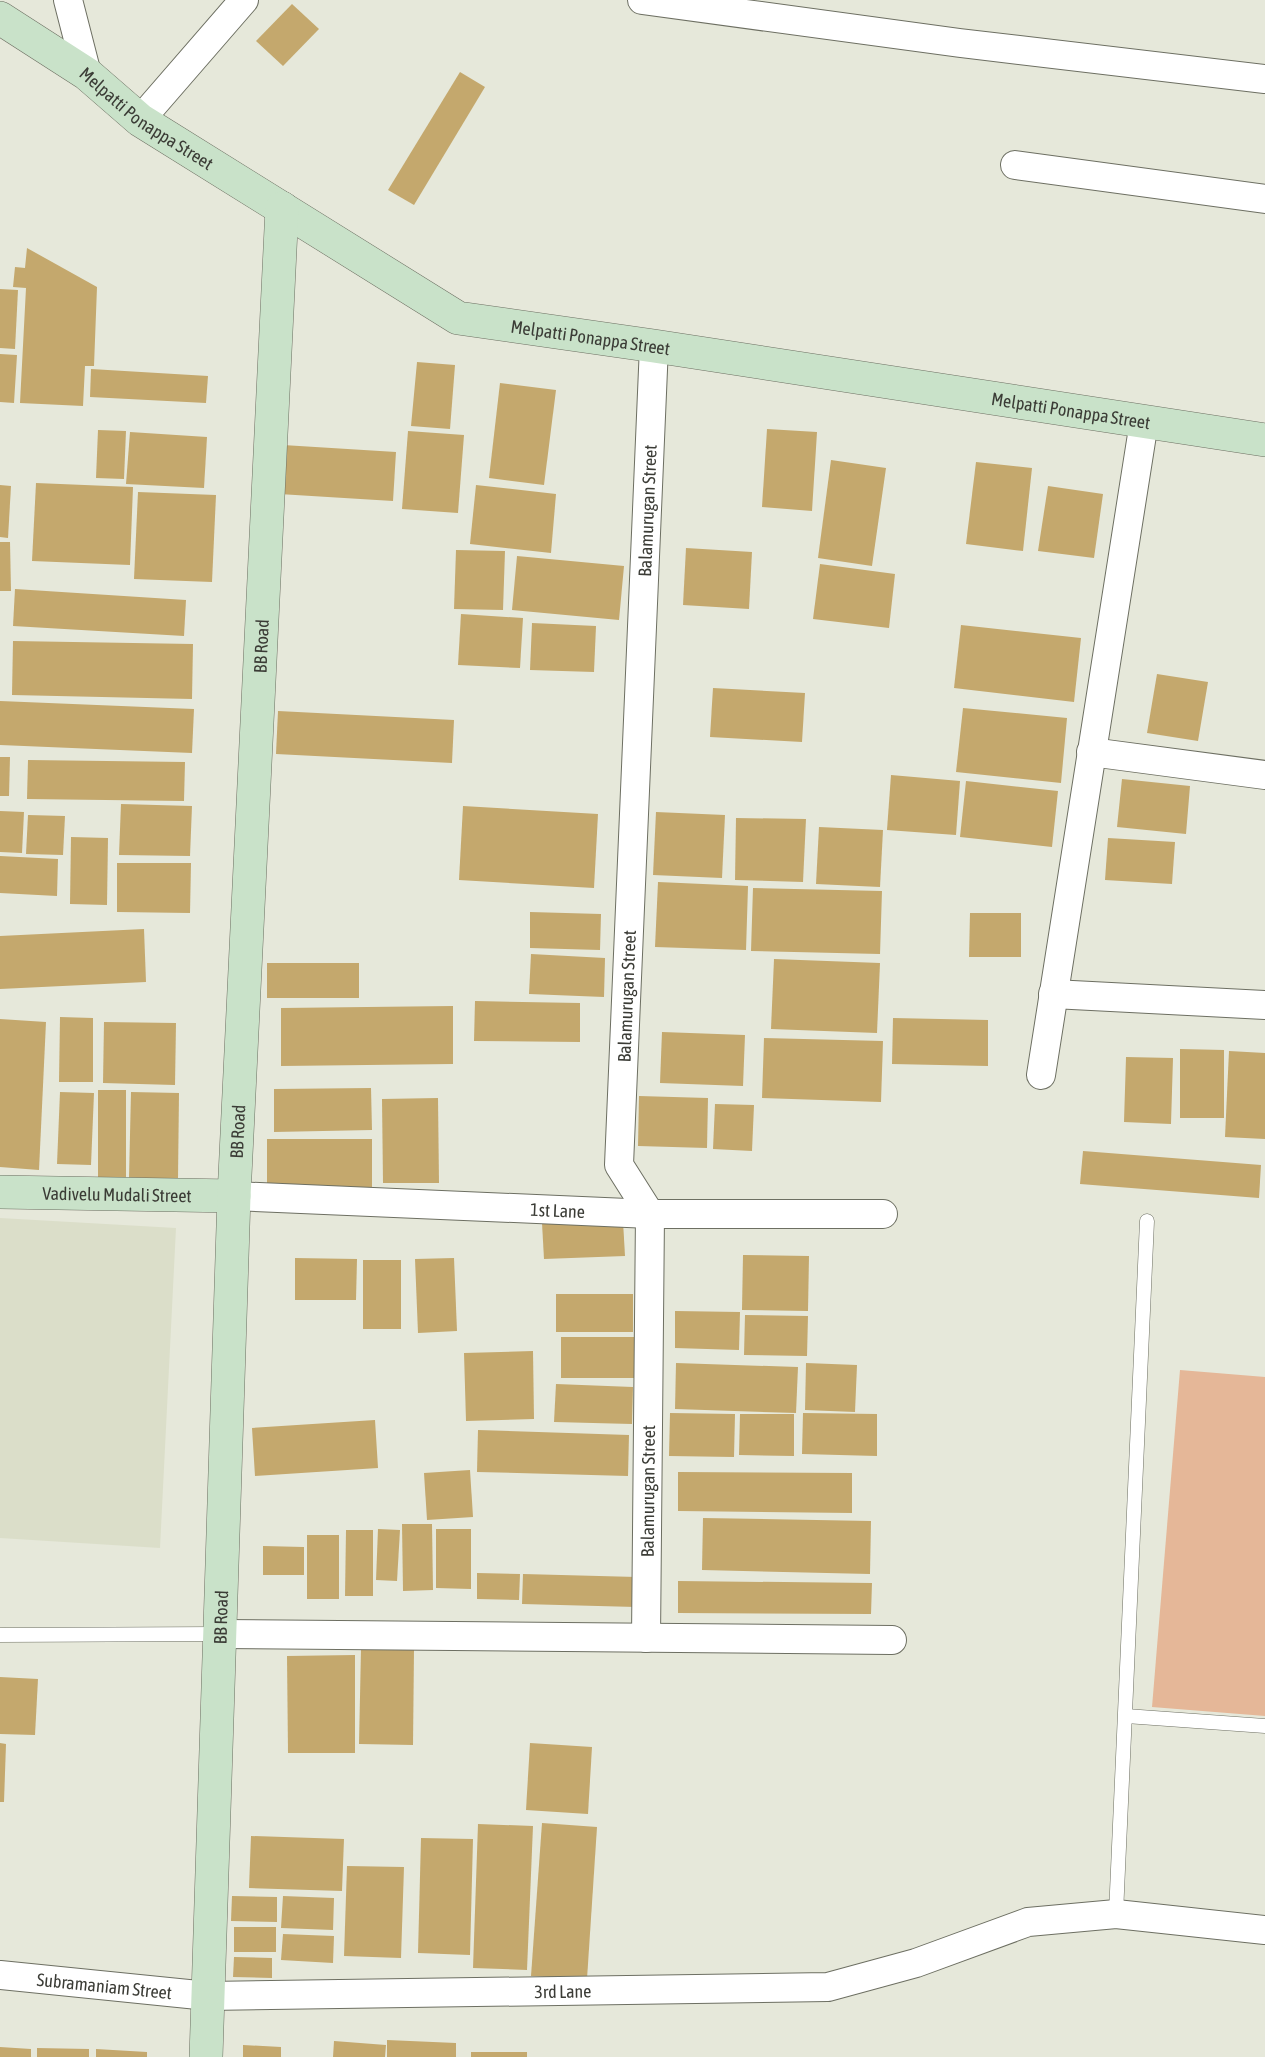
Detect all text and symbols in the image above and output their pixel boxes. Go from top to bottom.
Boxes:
street label: Melpatti Ponappa Street [76,62,217,174]
street label: Melpatti Ponappa Street [509,315,671,359]
street label: Melpatti Ponappa Street [990,388,1152,433]
street label: Balamurugan Street [634,444,660,577]
street label: BB Road [249,619,273,674]
street label: Balamurugan Street [613,930,640,1063]
street label: BB Road [225,1104,249,1159]
street label: Vadivelu Mudali Street [42,1182,192,1206]
street label: 1st Lane [530,1198,586,1222]
street label: Balamurugan Street [636,1425,659,1557]
street label: BB Road [209,1590,232,1645]
street label: Subramaniam Street [36,1968,173,2003]
street label: 3rd Lane [534,1980,592,2002]

